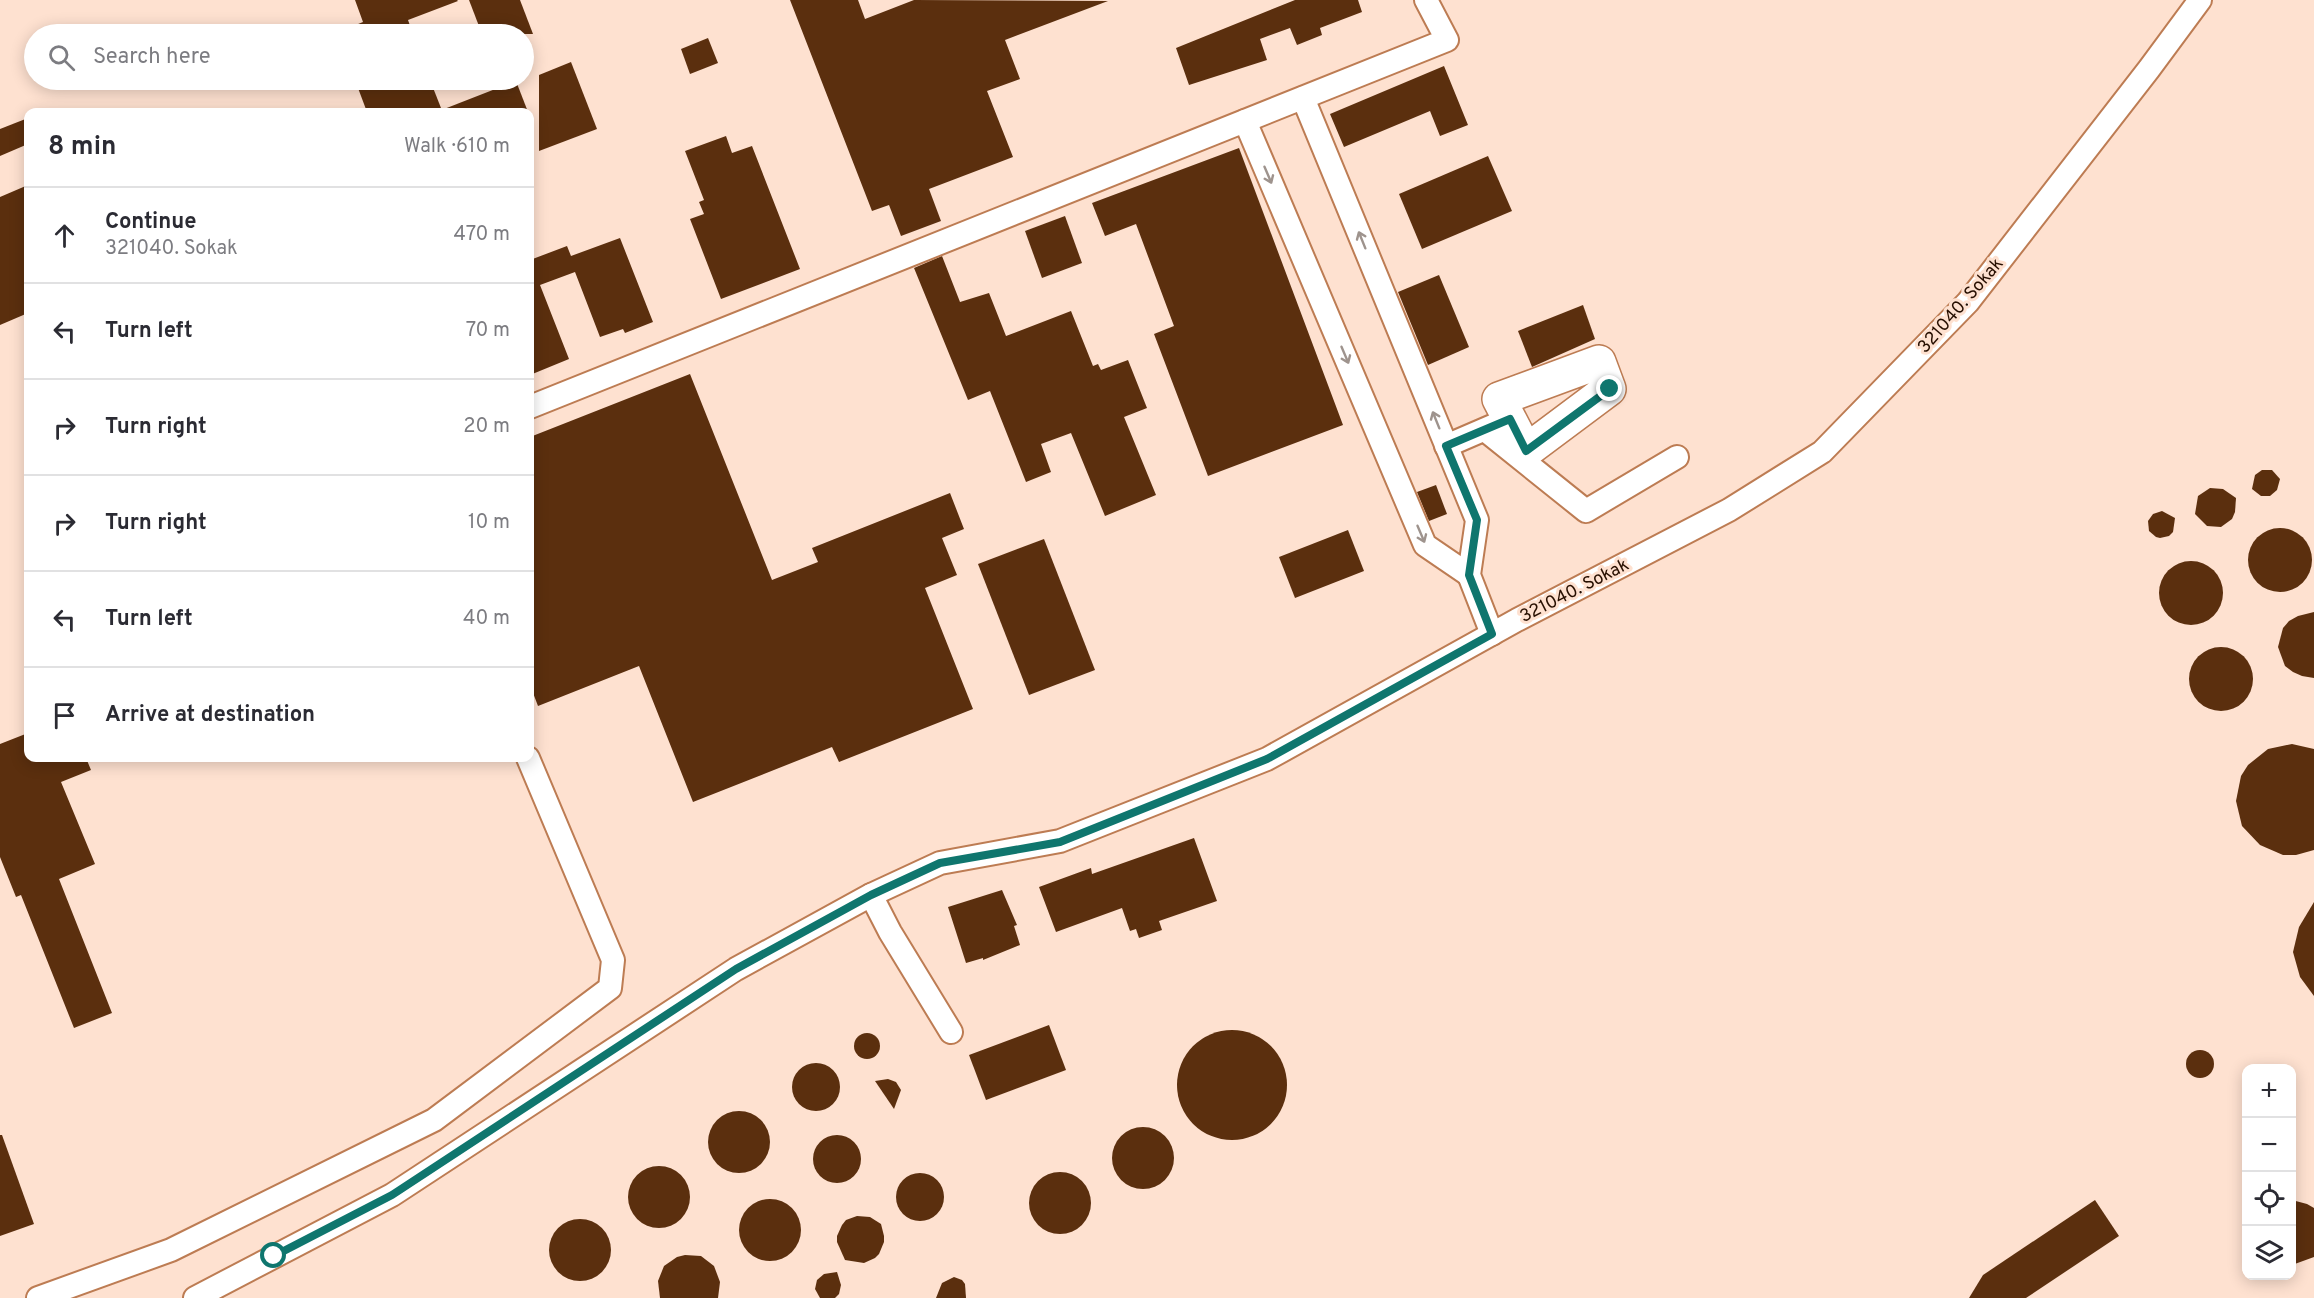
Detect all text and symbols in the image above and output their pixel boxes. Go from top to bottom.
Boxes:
search box [24,24,534,90]
icon: search [45,41,78,74]
text: Search here [93,44,211,71]
text: 8 min [48,131,116,164]
text: Walk · 610 m [404,134,510,160]
one-way arrow [1263,166,1274,184]
text: Continue [105,209,196,236]
icon: ahead [48,219,81,252]
text: 470 m [453,222,510,248]
one-way arrow [1356,231,1367,250]
text: 321040. Sokak [105,236,238,262]
street label: 321040. Sokak [1913,253,2009,359]
icon: left [48,315,81,348]
text: Turn left [105,318,193,345]
text: 70 m [466,318,510,344]
one-way arrow [1339,345,1351,363]
route end [1596,375,1622,401]
icon: right [48,411,81,444]
one-way arrow [1430,412,1441,430]
text: Turn right [105,414,207,441]
text: 20 m [463,414,510,440]
icon: right [48,507,81,540]
text: Turn right [105,510,207,537]
text: 10 m [468,510,510,536]
one-way arrow [1416,524,1427,543]
street label: 321040. Sokak [1516,554,1633,629]
icon: left [48,603,81,636]
text: Turn left [105,606,193,633]
text: 40 m [463,606,510,632]
icon: arrive [48,699,81,732]
text: Arrive at destination [105,702,315,729]
map controls [2242,1064,2296,1280]
button: + [2242,1064,2296,1118]
button: − [2242,1118,2296,1172]
button: locate [2242,1172,2296,1226]
button: layers [2242,1226,2296,1280]
route start [260,1242,286,1268]

